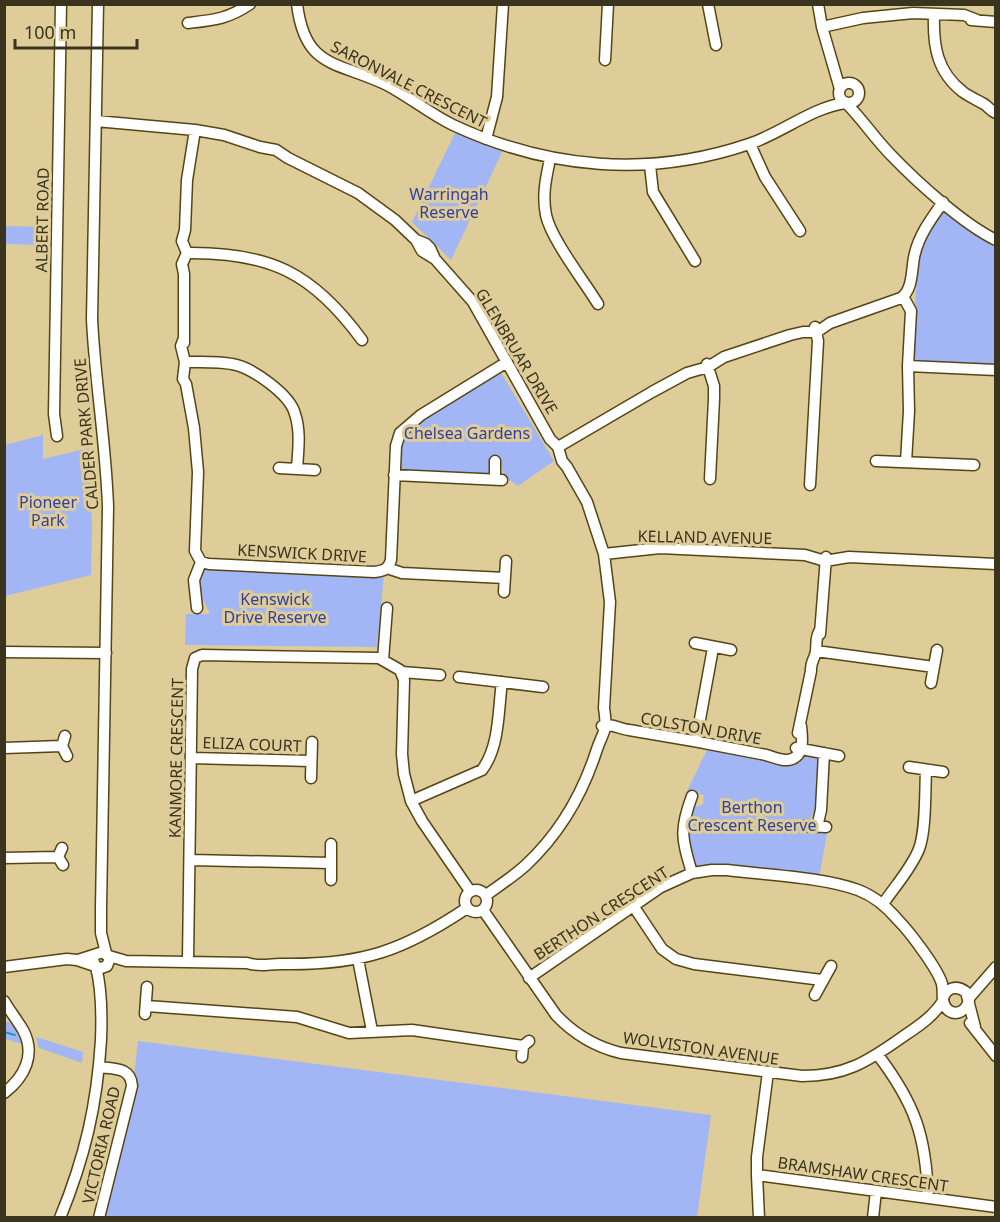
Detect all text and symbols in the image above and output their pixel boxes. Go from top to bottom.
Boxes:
scale bar [15,12,136,50]
text: 100 m [24,20,76,44]
street label: SARONVALE CRESCENT [327,35,491,133]
street label: ALBERT ROAD [30,167,54,273]
park label: Warringah Reserve [409,183,489,223]
street label: GLENBRUAR DRIVE [471,284,563,418]
street label: CALDER PARK DRIVE [68,357,104,511]
park label: Chelsea Gardens [404,422,530,444]
park label: Pioneer Park [19,491,77,531]
street label: KELLAND AVENUE [638,525,772,549]
street label: KENSWICK DRIVE [237,539,367,567]
park label: Kenswick Drive Reserve [223,588,327,628]
street label: KANMORE CRESCENT [164,678,188,838]
street label: COLSTON DRIVE [639,707,763,749]
street label: ELIZA COURT [202,731,302,757]
park label: Berthon Crescent Reserve [687,796,817,836]
street label: BERTHON CRESCENT [529,861,673,965]
street label: WOLVISTON AVENUE [622,1026,780,1070]
street label: VICTORIA ROAD [77,1084,125,1206]
street label: BRAMSHAW CRESCENT [776,1151,950,1197]

